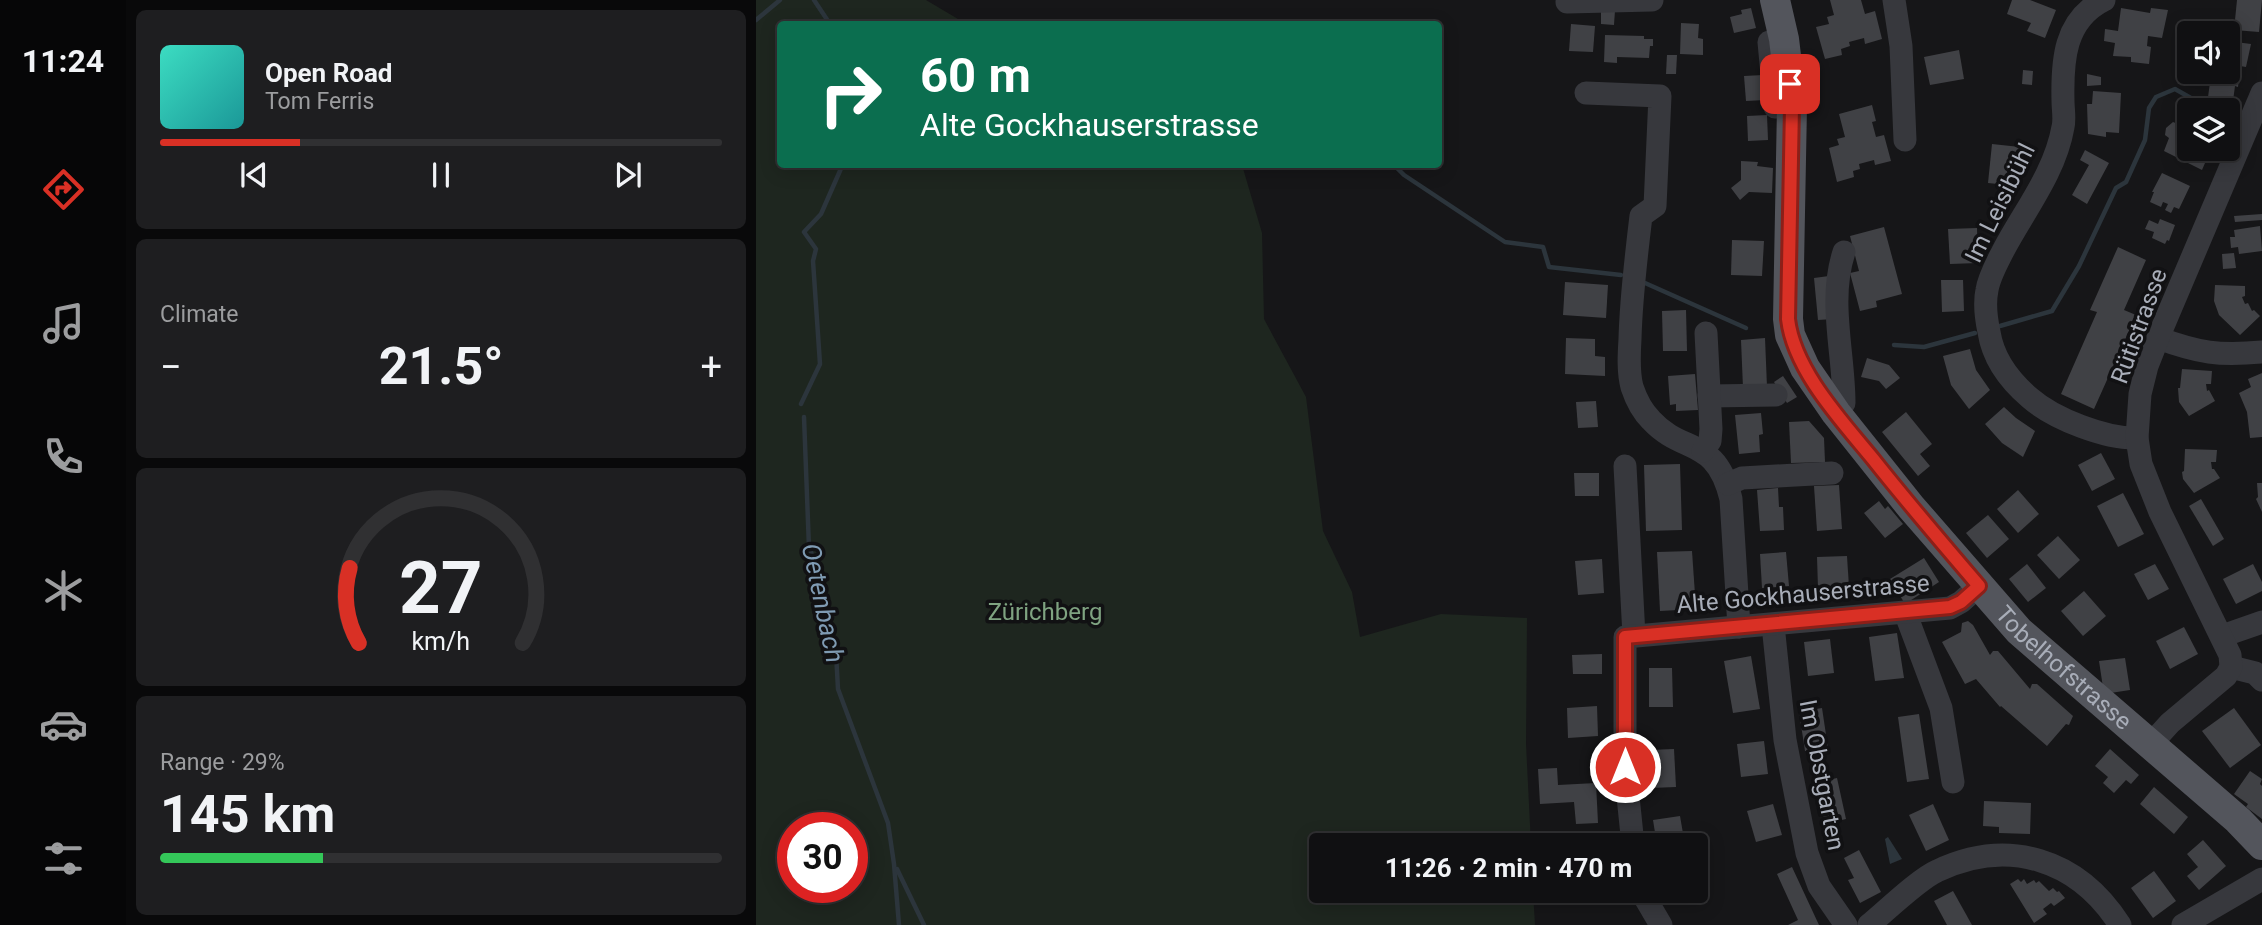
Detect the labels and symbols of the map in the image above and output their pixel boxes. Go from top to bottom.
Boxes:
pin [1760,54,1820,114]
street label: Im Leisibühl [1959,139,2041,267]
street label: Rütistrasse [2105,265,2173,387]
water label: Oetenbach [796,541,850,665]
street label: Alte Gockhauserstrasse [1675,569,1931,619]
park label: Zürichberg [988,598,1102,626]
street label: Tobelhofstrasse [1990,600,2137,736]
street label: Im Obstgarten [1794,697,1850,853]
position arrow [1588,730,1662,804]
speed limit sign: 30 [777,812,868,903]

